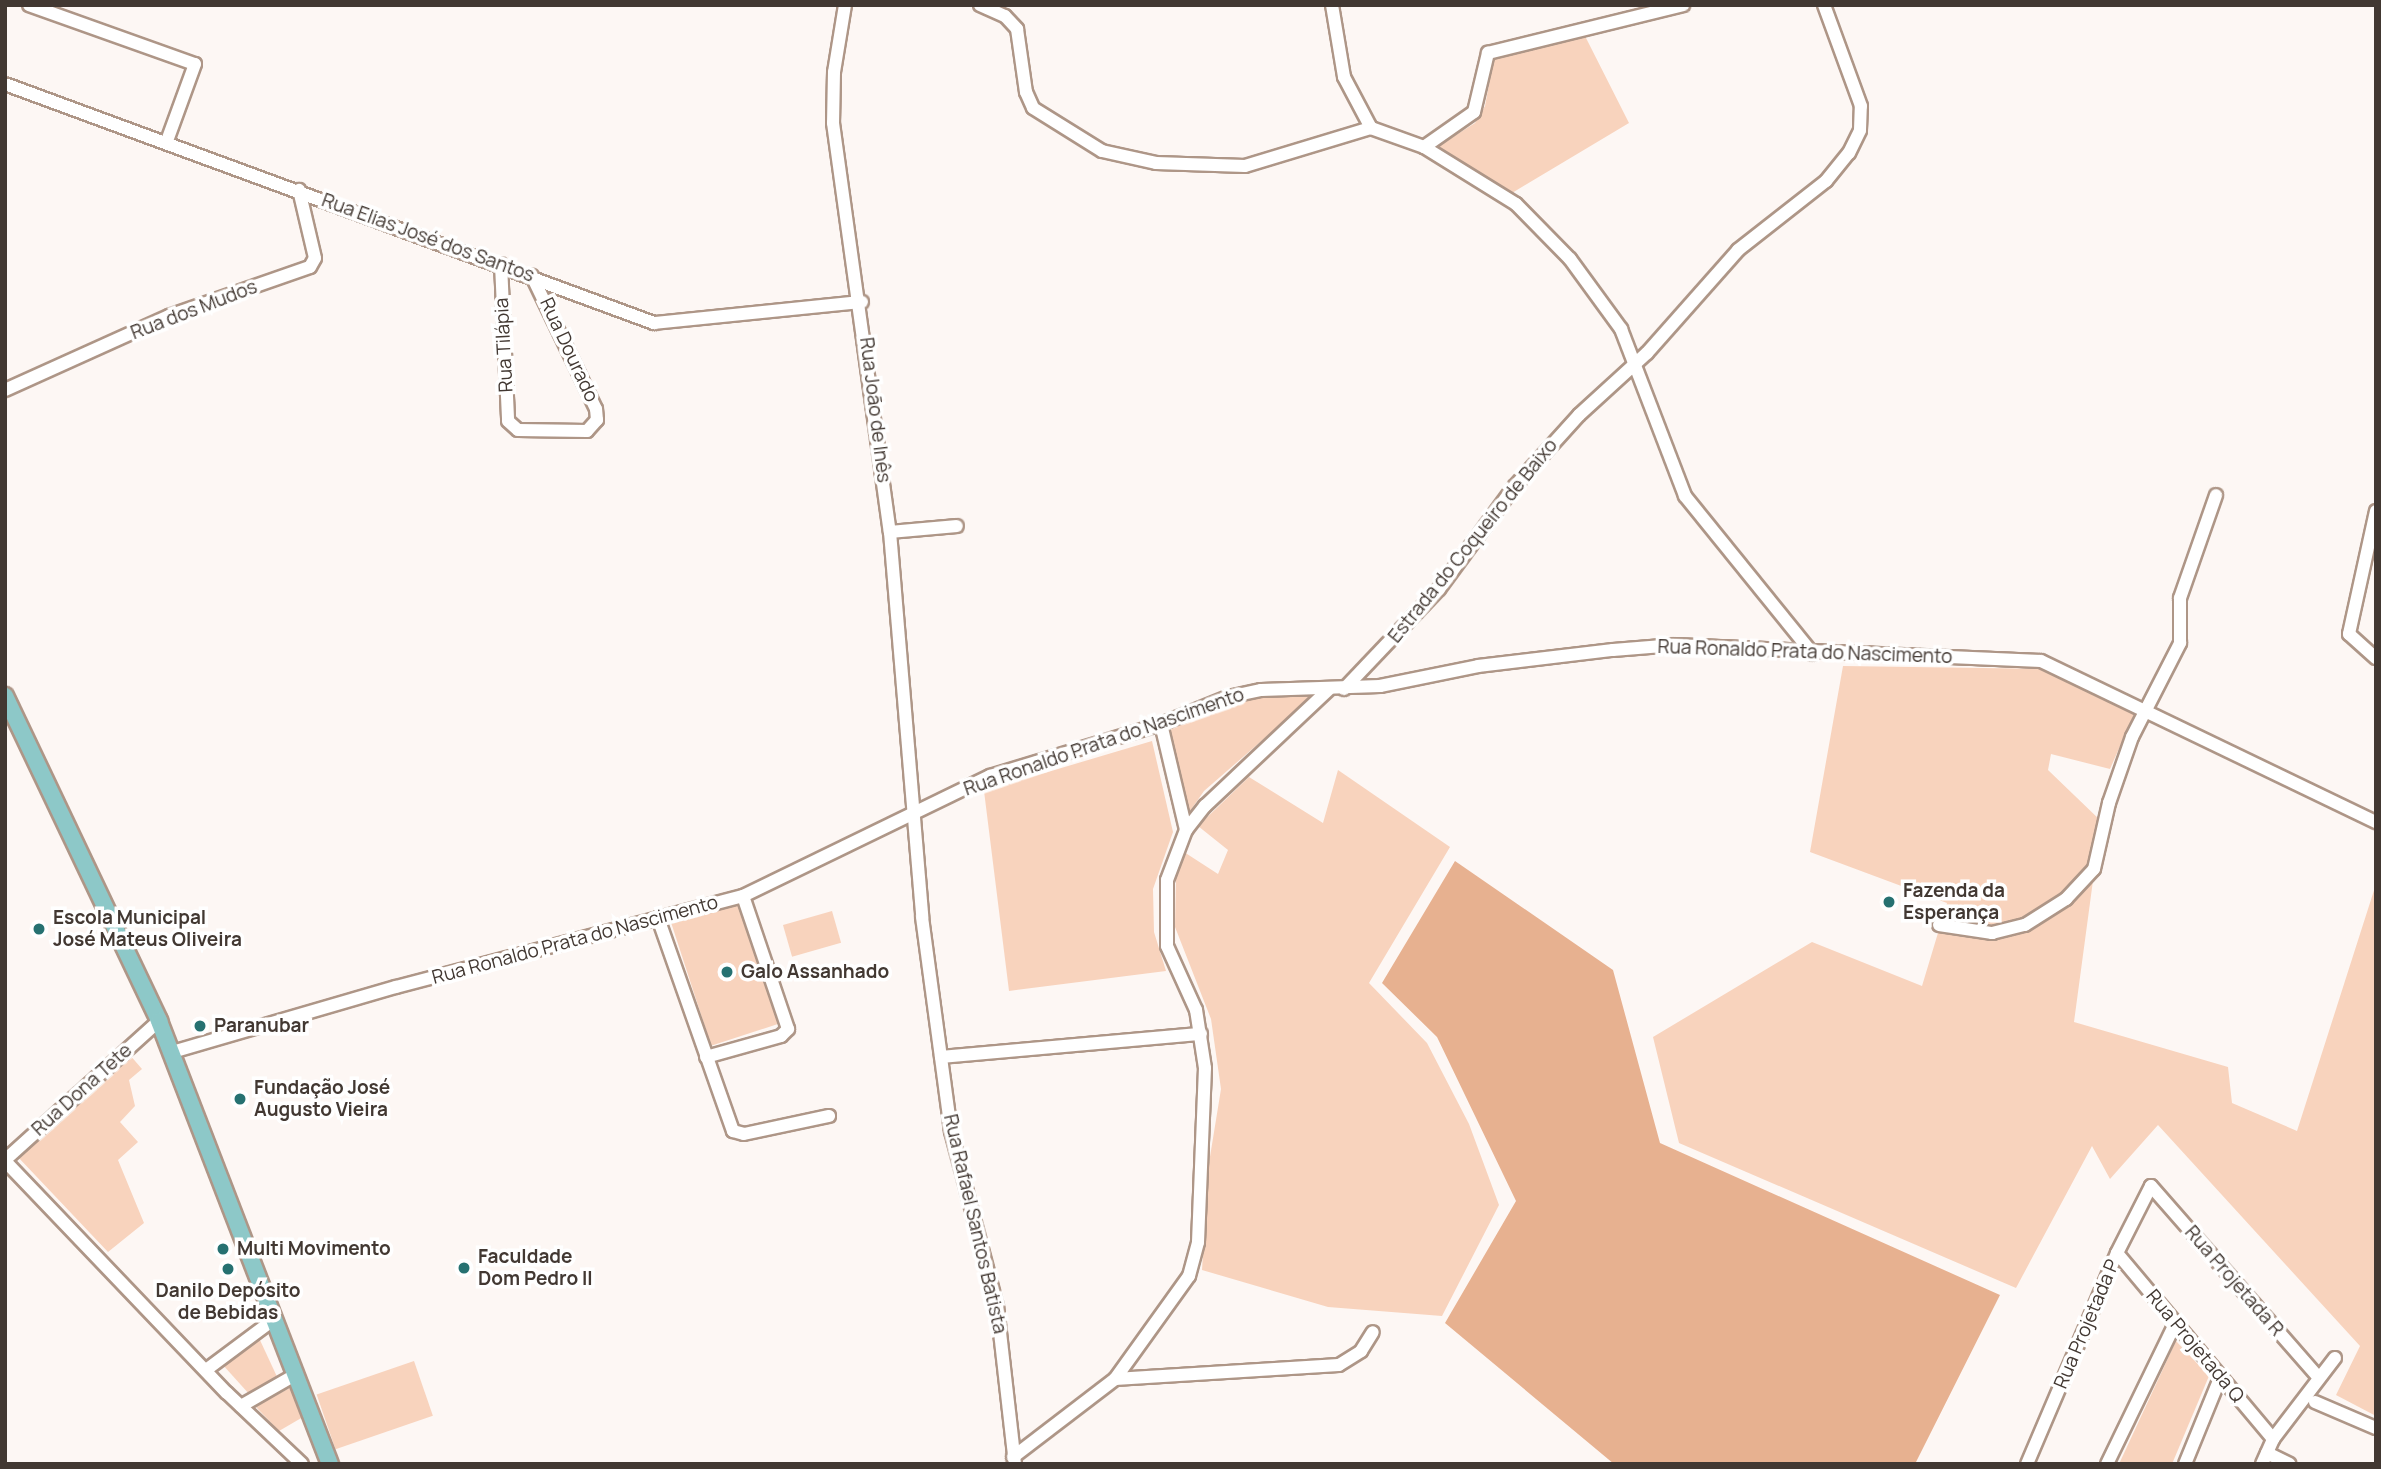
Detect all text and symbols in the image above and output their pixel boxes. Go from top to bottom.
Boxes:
street label: Rua Elias José dos Santos [319,189,537,287]
street label: Rua dos Mudos [128,275,260,345]
street label: Rua Dourado [535,294,603,406]
street label: Rua Tilápia [490,297,518,393]
street label: Rua João de Inês [855,336,895,484]
street label: Estrada do Coqueiro de Baixo [1384,434,1562,648]
street label: Rua Ronaldo Prata do Nascimento [1657,635,1953,669]
street label: Rua Ronaldo Prata do Nascimento [961,683,1247,801]
place label: Fazenda da Esperança [1903,880,2005,924]
street label: Rua Ronaldo Prata do Nascimento [430,891,720,989]
marker: Fazenda da Esperança [1881,894,1897,910]
place label: Escola Municipal José Mateus Oliveira [53,907,242,951]
marker: Escola Municipal José Mateus Oliveira [31,921,47,937]
place label: Galo Assanhado [741,961,889,983]
marker: Galo Assanhado [719,964,735,980]
place label: Paranubar [214,1015,309,1037]
marker: Paranubar [192,1018,208,1034]
street label: Rua Dona Tete [27,1039,137,1141]
place label: Fundação José Augusto Vieira [254,1077,390,1121]
marker: Fundação José Augusto Vieira [232,1091,248,1107]
street label: Rua Rafael Santos Batista [939,1112,1011,1336]
street label: Rua Projetada R [2180,1221,2288,1341]
place label: Multi Movimento [237,1238,391,1260]
marker: Multi Movimento [215,1241,231,1257]
place label: Faculdade Dom Pedro II [478,1246,593,1290]
street label: Rua Projetada P [2050,1256,2124,1392]
marker: Faculdade Dom Pedro II [456,1260,472,1276]
marker: Danilo Depósito de Bebidas [220,1261,236,1277]
place label: Danilo Depósito de Bebidas [155,1280,301,1324]
street label: Rua Projetada Q [2141,1285,2249,1407]

